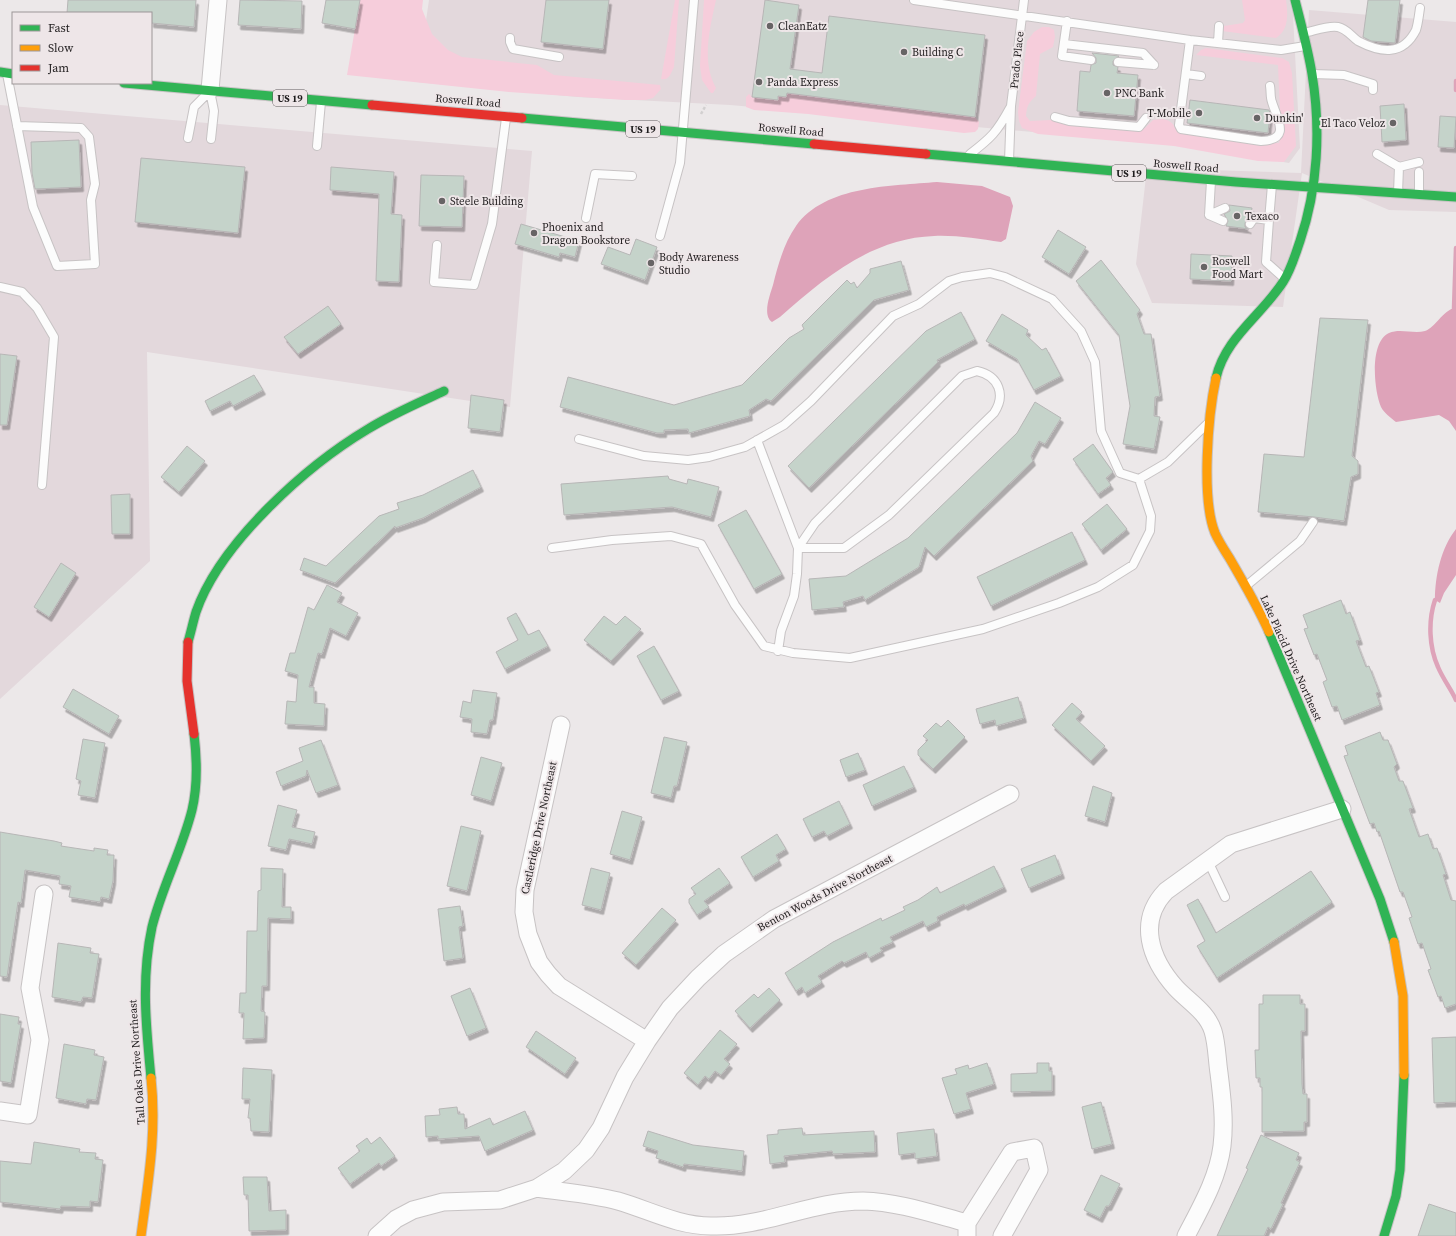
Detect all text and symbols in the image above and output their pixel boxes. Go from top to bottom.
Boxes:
legend [12,12,152,84]
place label: CleanEatz [778,19,827,34]
text: Fast [48,20,70,36]
marker: CleanEatz [765,21,775,31]
street label: Prado Place [1007,30,1028,89]
text: Slow [48,40,74,56]
place label: Building C [912,45,963,60]
marker: Building C [899,47,909,57]
text: Jam [47,60,69,76]
place label: Panda Express [767,75,839,90]
marker: Panda Express [754,77,764,87]
place label: PNC Bank [1115,86,1165,101]
marker: PNC Bank [1102,88,1112,98]
road number: US 19 [273,90,307,106]
street label: Roswell Road [435,91,502,111]
place label: T-Mobile [1147,106,1191,121]
marker: T-Mobile [1194,108,1204,118]
place label: Dunkin' [1265,111,1303,126]
marker: Dunkin' [1252,113,1262,123]
place label: El Taco Veloz [1321,116,1385,131]
marker: El Taco Veloz [1388,118,1398,128]
street label: Roswell Road [758,120,825,140]
road number: US 19 [626,121,660,137]
street label: Roswell Road [1153,156,1220,176]
road number: US 19 [1112,165,1146,181]
place label: Steele Building [450,194,524,209]
marker: Steele Building [437,196,447,206]
place label: Texaco [1245,209,1279,224]
marker: Texaco [1232,211,1242,221]
place label: Phoenix and Dragon Bookstore [542,220,630,248]
marker: Phoenix and Dragon Bookstore [529,228,539,238]
place label: Body Awareness Studio [659,250,739,278]
place label: Roswell Food Mart [1212,254,1263,282]
marker: Body Awareness Studio [646,258,656,268]
marker: Roswell Food Mart [1199,262,1209,272]
street label: Lake Placid Drive Northeast [1256,593,1326,724]
street label: Castleridge Drive Northeast [518,760,560,896]
street label: Benton Woods Drive Northeast [755,851,895,935]
street label: Tall Oaks Drive Northeast [125,999,149,1125]

